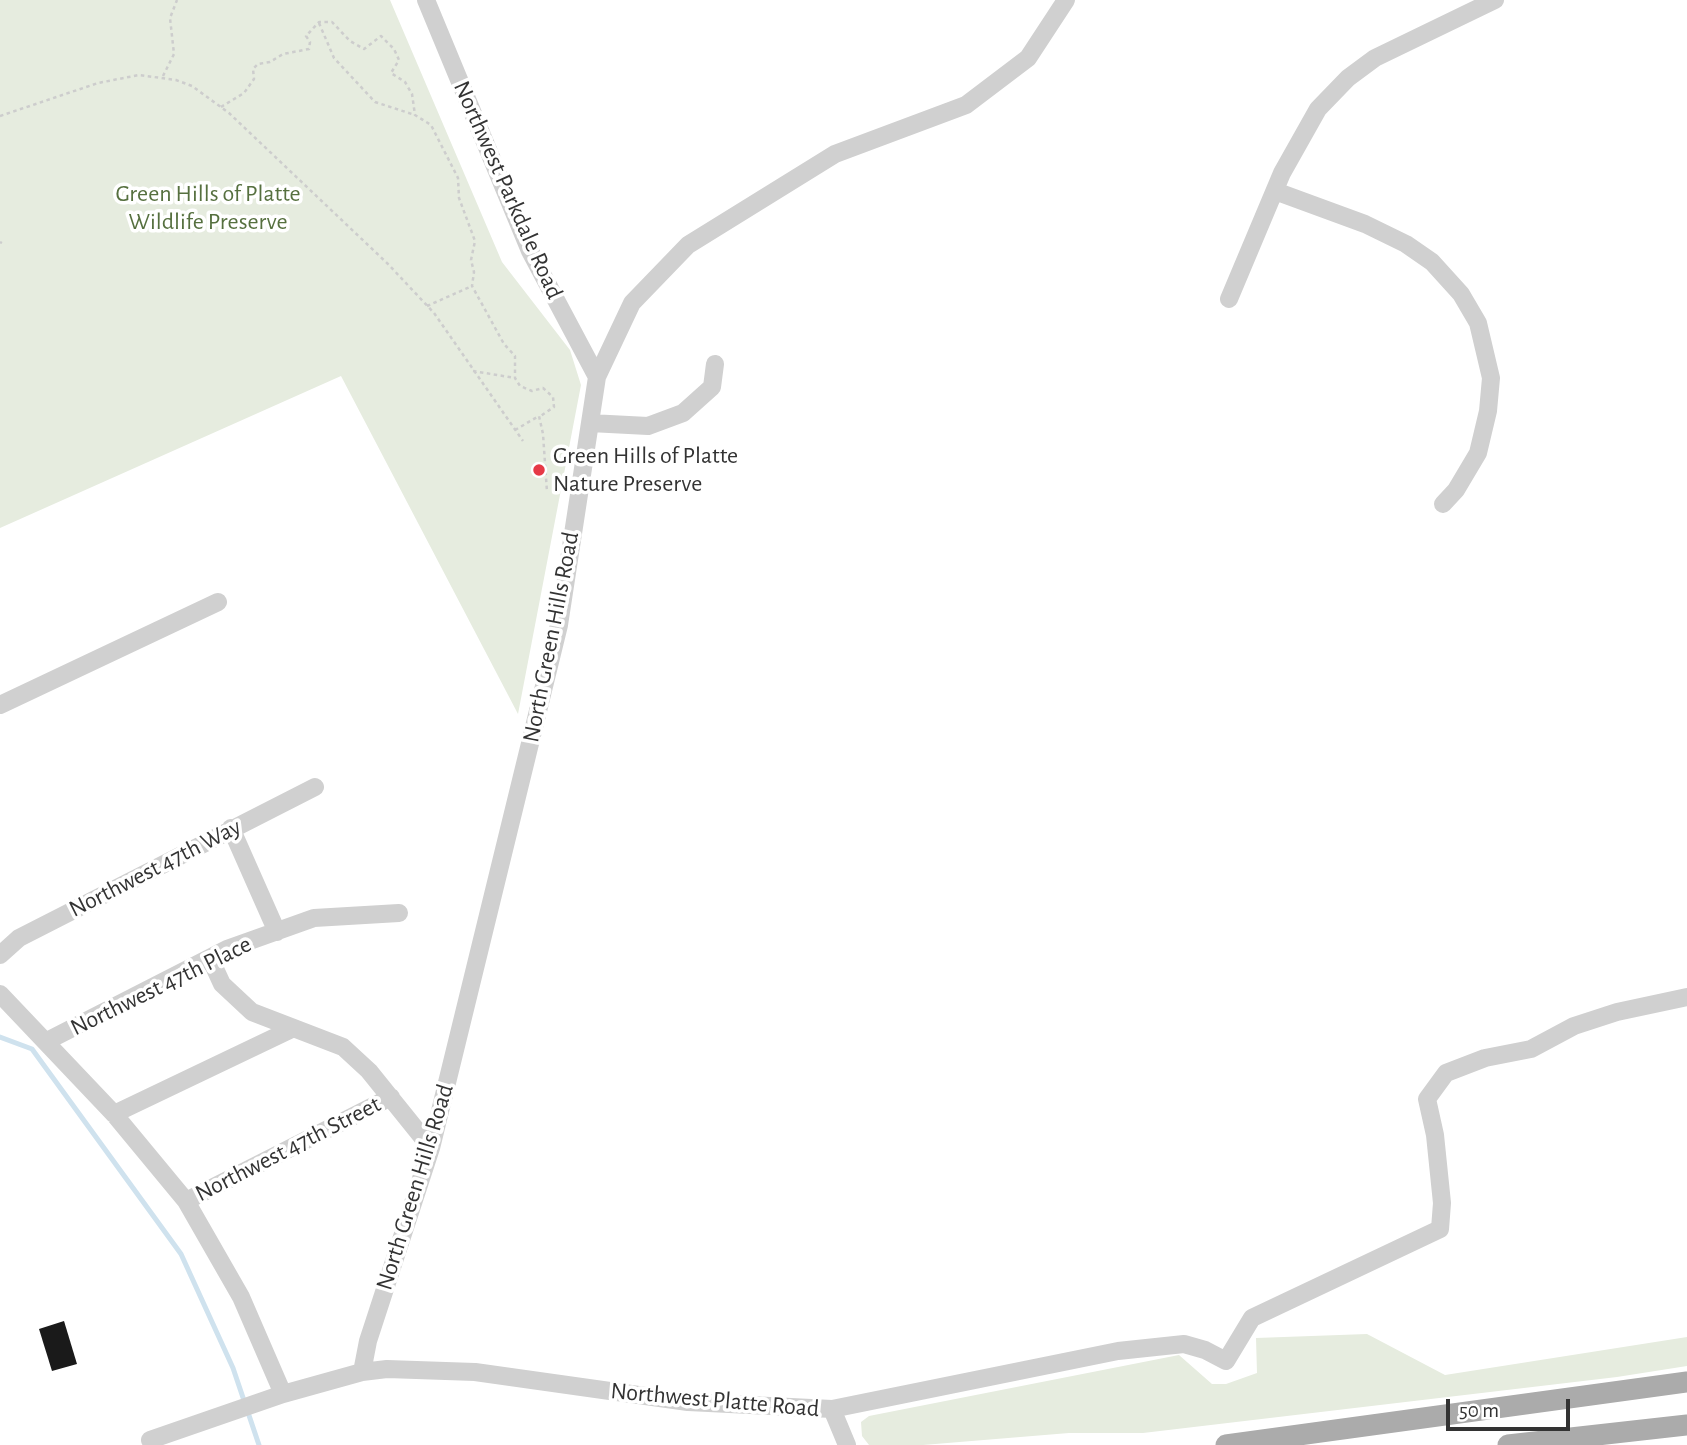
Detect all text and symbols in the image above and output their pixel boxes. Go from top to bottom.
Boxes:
street label: Northwest Parkdale Road [447,77,569,303]
park label: Green Hills of Platte Wildlife Preserve [115,180,301,236]
place label: Green Hills of Platte Nature Preserve [553,442,738,498]
marker: Green Hills of Platte Nature Preserve [531,462,547,478]
street label: North Green Hills Road [516,529,586,745]
street label: Northwest 47th Way [64,812,246,924]
street label: Northwest 47th Place [66,930,256,1042]
street label: North Green Hills Road [370,1080,460,1294]
street label: Northwest 47th Street [190,1090,386,1208]
street label: Northwest Platte Road [609,1377,821,1423]
scale bar [1449,1386,1573,1430]
text: 50 m [1459,1400,1499,1421]

